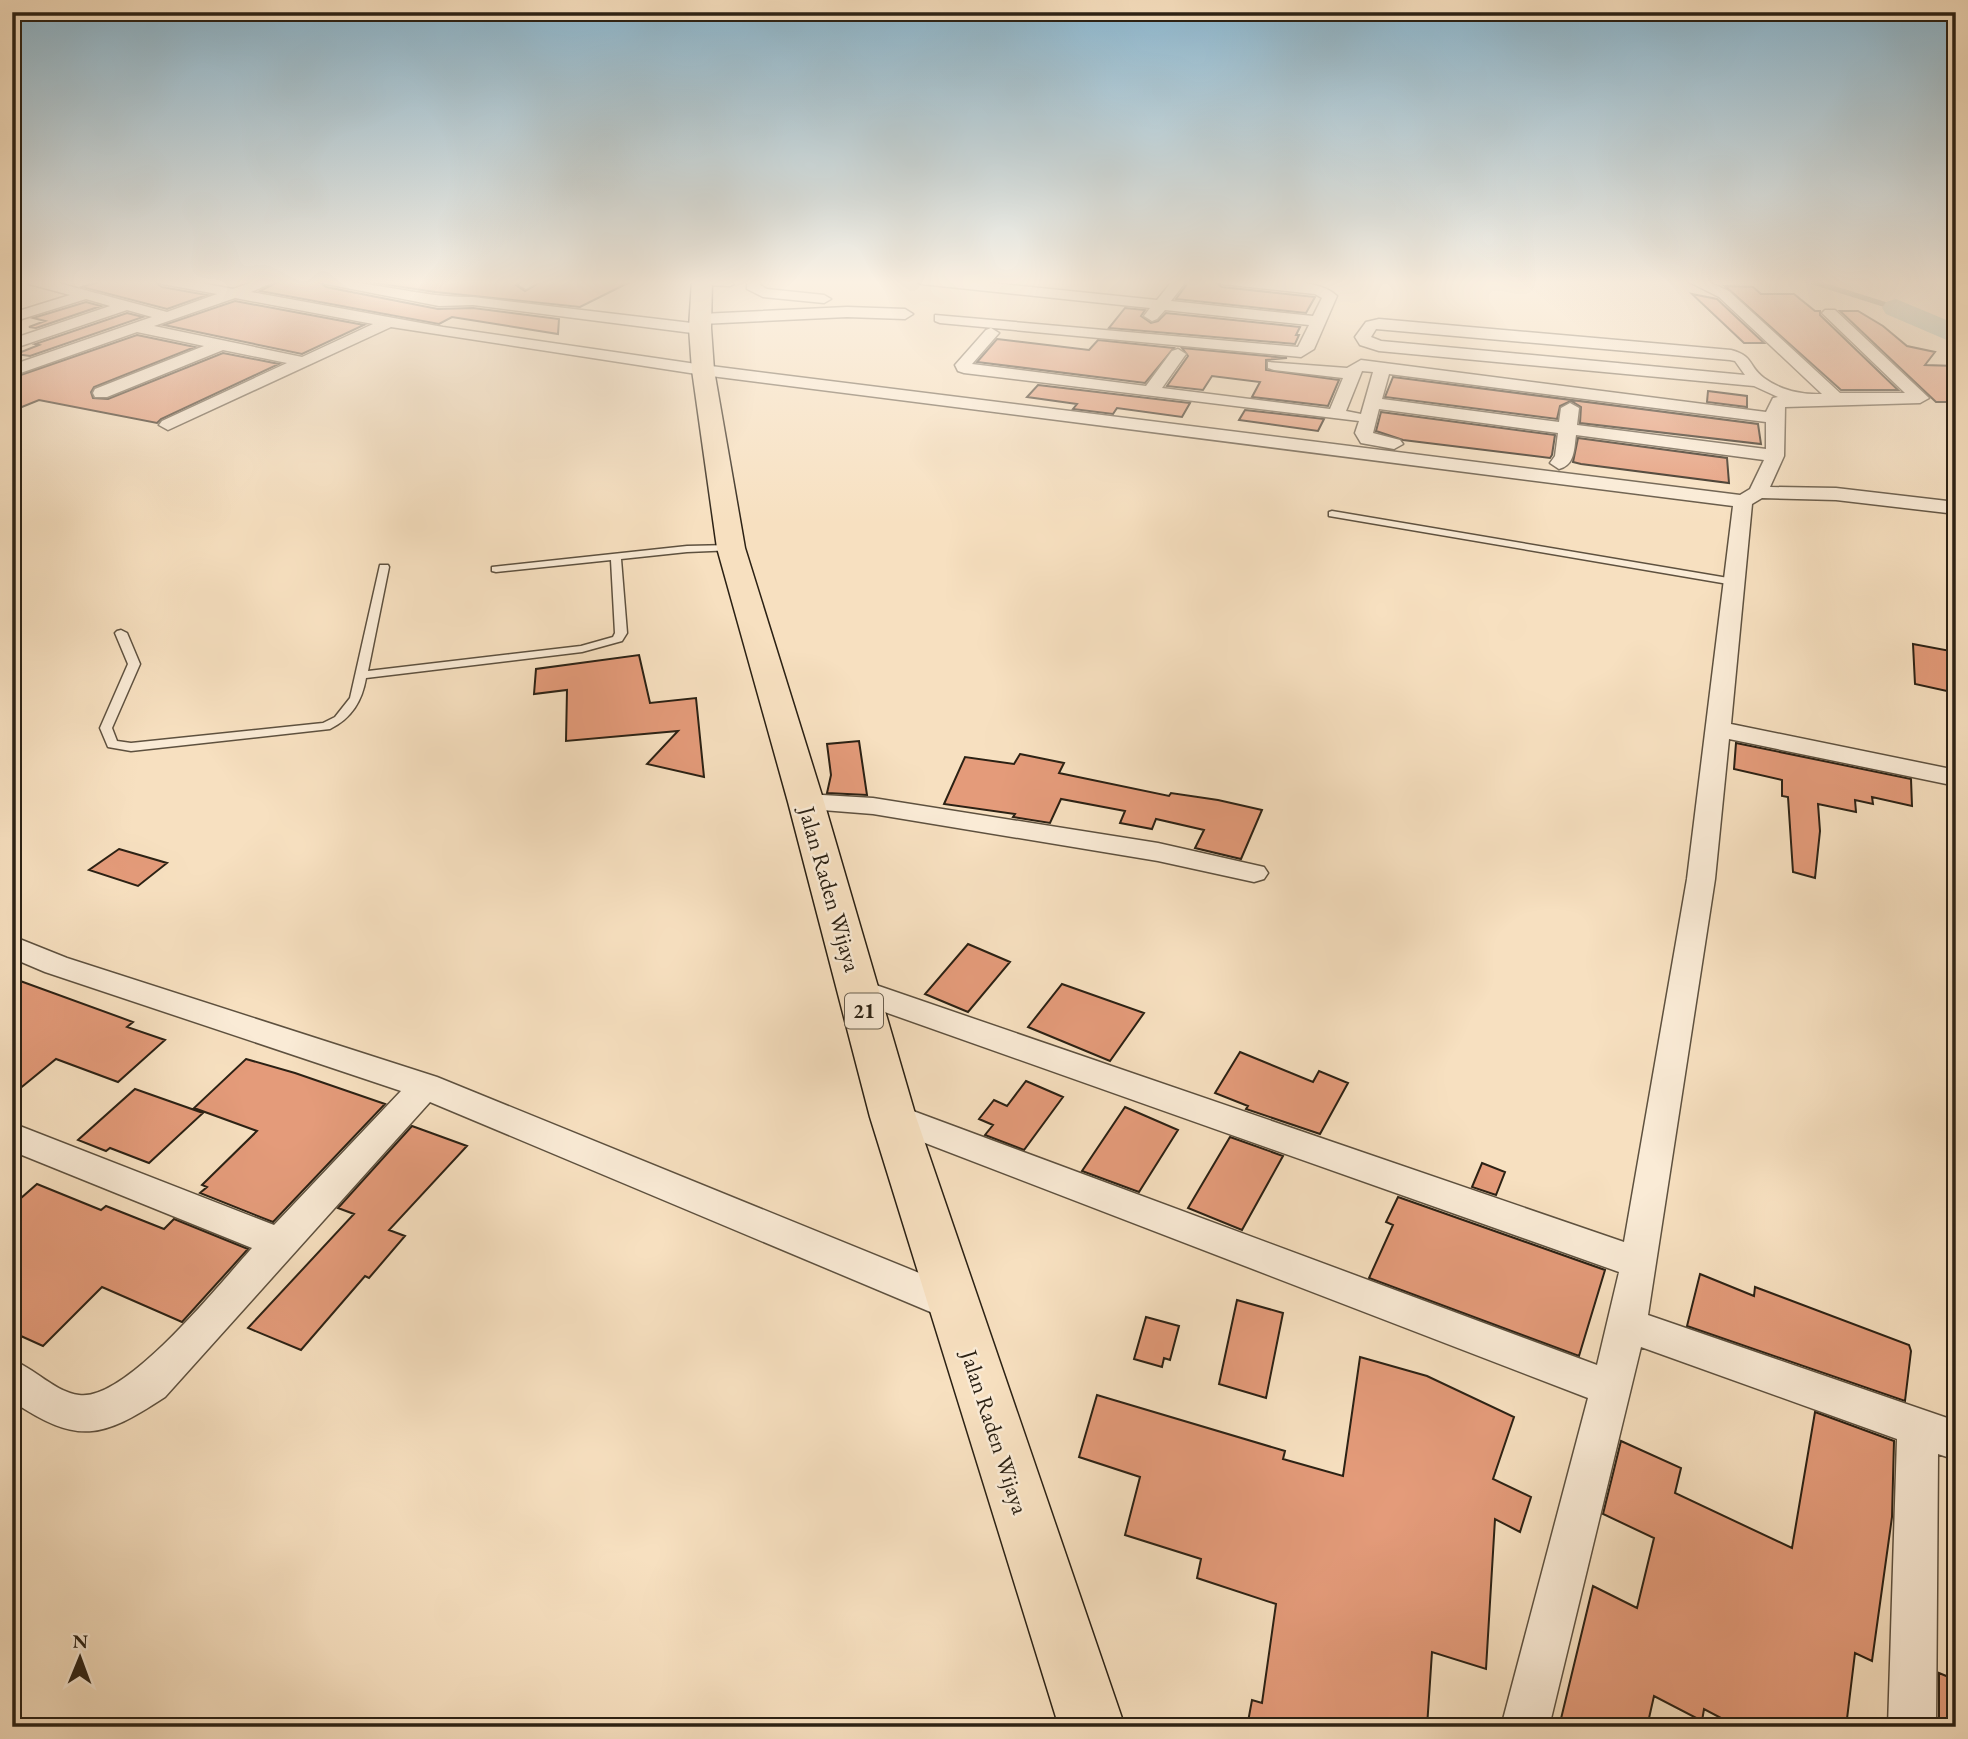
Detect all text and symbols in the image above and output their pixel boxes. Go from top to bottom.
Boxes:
street label: Jalan Raden Wijaya [792,801,868,976]
road number: 21 [845,993,883,1028]
street label: Jalan Raden Wijaya [954,1344,1036,1519]
north arrow [46,1624,116,1694]
text: N [72,1629,89,1654]

